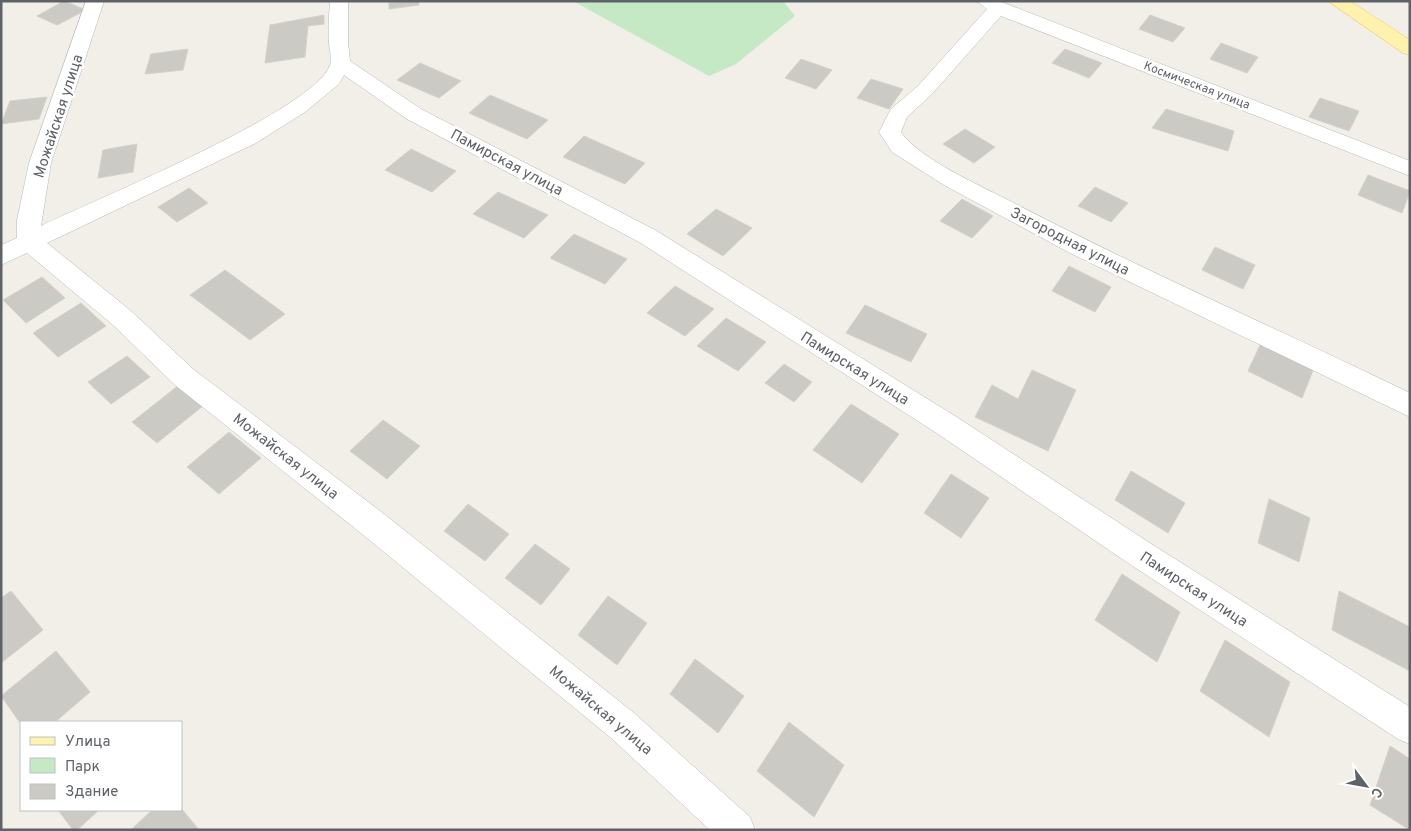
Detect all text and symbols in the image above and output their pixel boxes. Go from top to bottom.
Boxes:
street label: Можайская улица [30,52,88,181]
street label: Космическая улица [1141,58,1252,114]
street label: Памирская улица [447,126,566,201]
street label: Загородная улица [1006,204,1132,281]
street label: Памирская улица [796,328,912,410]
street label: Можайская улица [228,410,342,504]
street label: Памирская улица [1136,548,1251,632]
street label: Можайская улица [544,662,656,760]
legend [20,721,182,811]
text: Улица [65,733,110,752]
text: Парк [65,758,100,777]
north arrow [1341,761,1391,811]
text: Здание [65,783,118,802]
text: С [1366,784,1385,800]

